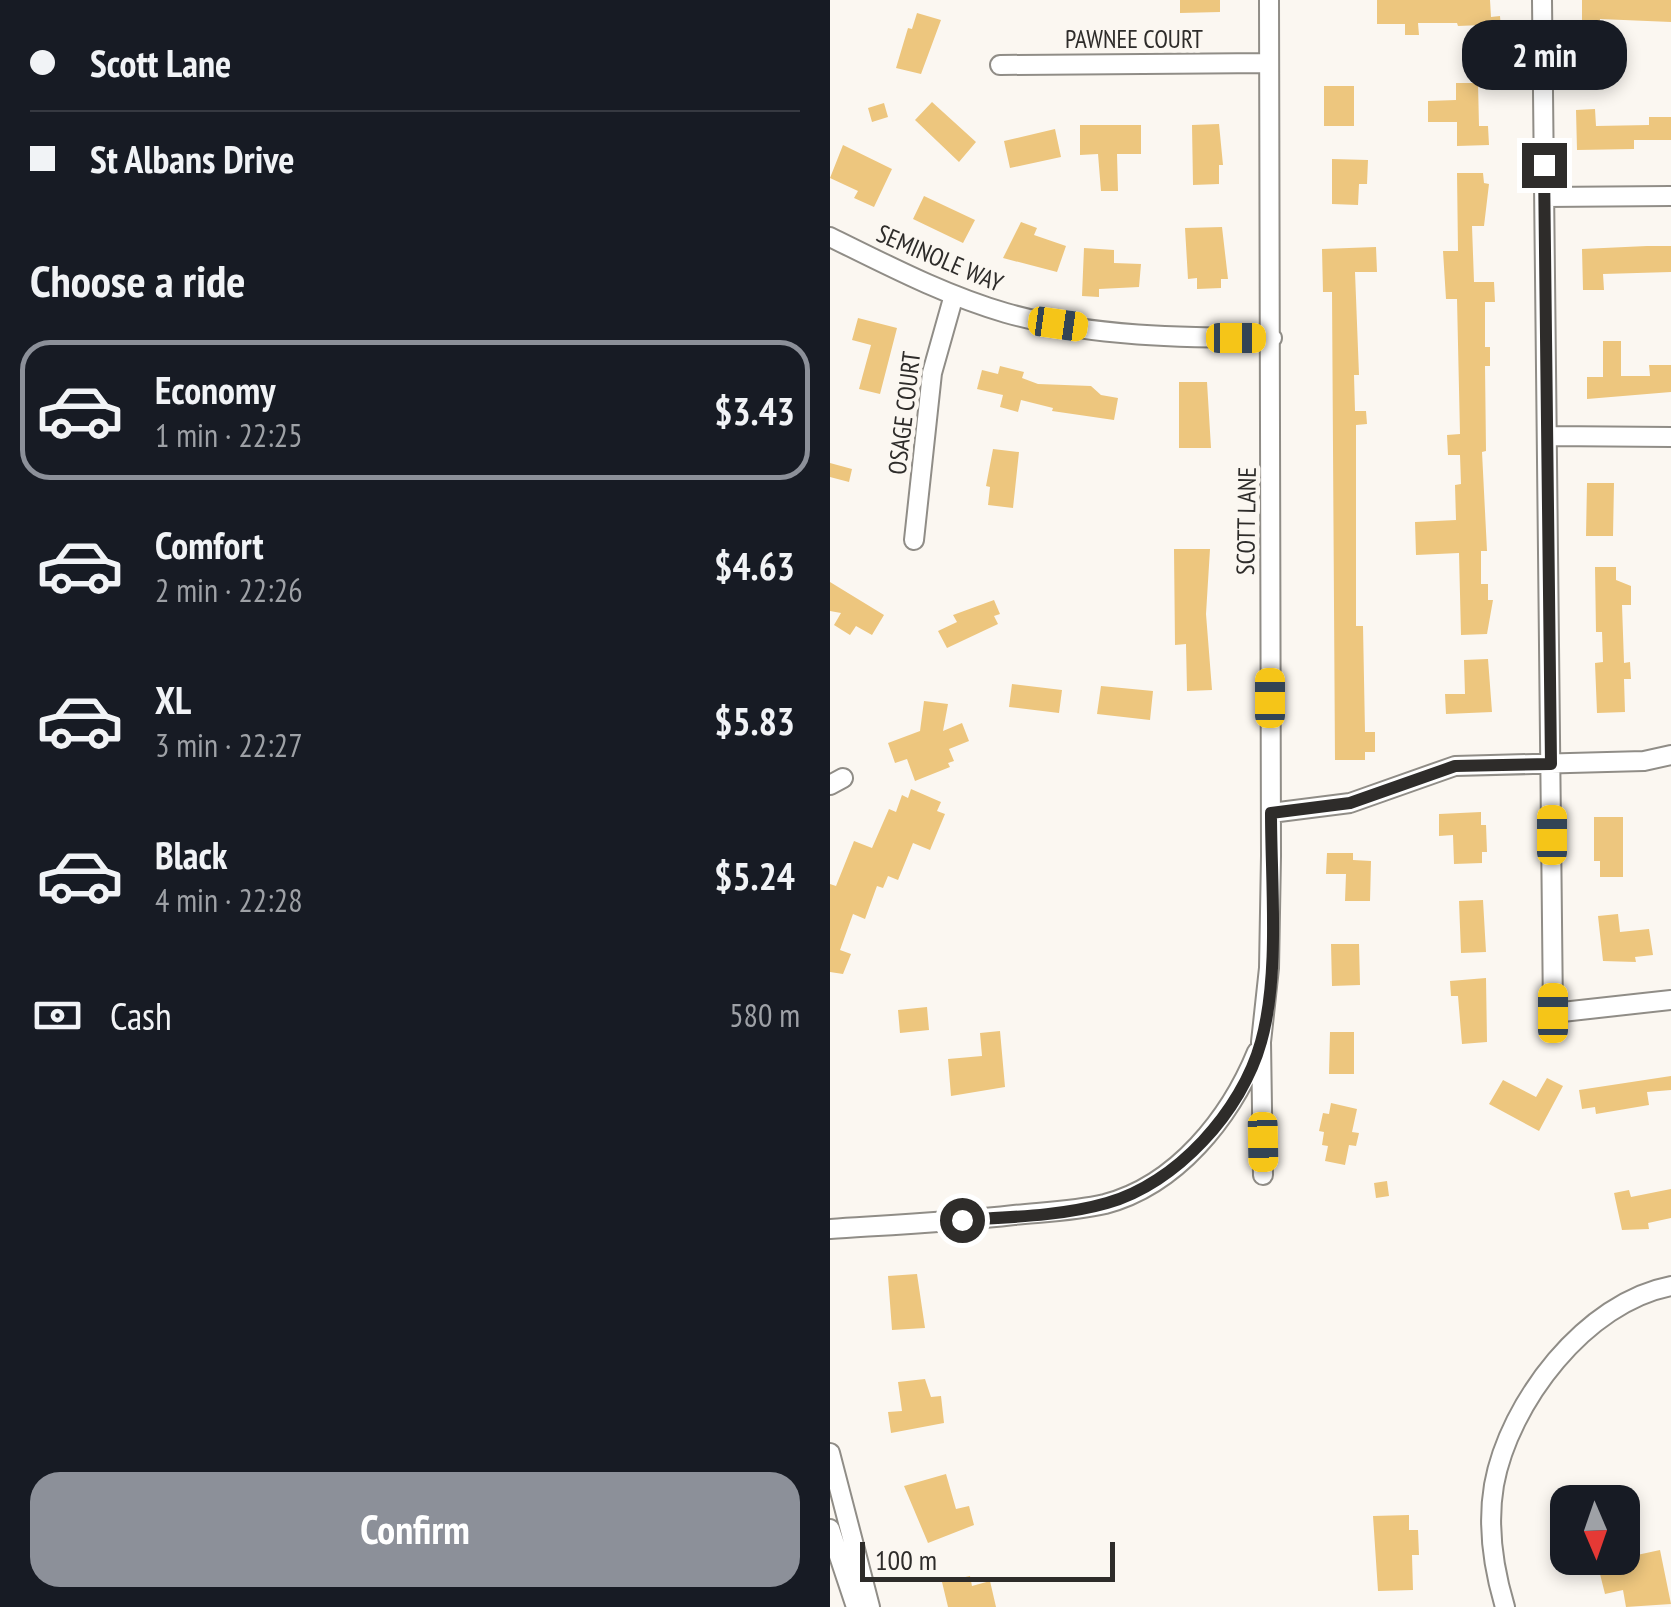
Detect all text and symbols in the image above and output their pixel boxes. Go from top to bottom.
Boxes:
callout: 2 min [1462,20,1626,90]
street label: PAWNEE COURT [1065,23,1203,55]
text: 2 min [1512,34,1577,76]
text: Scott Lane [90,38,231,87]
text: St Albans Drive [90,134,294,183]
route end [1522,143,1567,188]
street label: SEMINOLE WAY [872,217,1009,299]
text: Choose a ride [30,251,245,309]
car [1026,305,1090,343]
car [1206,323,1266,353]
street label: OSAGE COURT [881,350,927,476]
icon: car [35,365,125,455]
text: Economy [155,365,275,414]
text: $3.43 [714,386,795,435]
text: 1 min · 22:25 [155,414,303,456]
street label: SCOTT LANE [1229,467,1263,575]
icon: car [35,520,125,610]
text: Comfort [155,520,264,569]
text: $4.63 [714,541,795,590]
text: 2 min · 22:26 [155,569,303,611]
car [1255,668,1285,728]
icon: car [35,675,125,765]
text: XL [155,675,191,724]
text: $5.83 [714,696,795,745]
text: 3 min · 22:27 [155,724,303,766]
car [1537,805,1567,865]
icon: car [35,830,125,920]
text: Black [155,830,228,879]
text: $5.24 [714,851,795,900]
text: 4 min · 22:28 [155,879,303,921]
car [1538,983,1568,1043]
icon: cash [30,988,85,1043]
text: Cash [110,991,172,1040]
text: 580 m [729,994,800,1036]
car [1247,1112,1279,1172]
route start [940,1198,985,1243]
button: Confirm [30,1472,800,1587]
north arrow [1550,1485,1640,1575]
map controls [1550,1485,1640,1575]
scale bar [860,1537,1115,1582]
text: 100 m [875,1541,937,1578]

